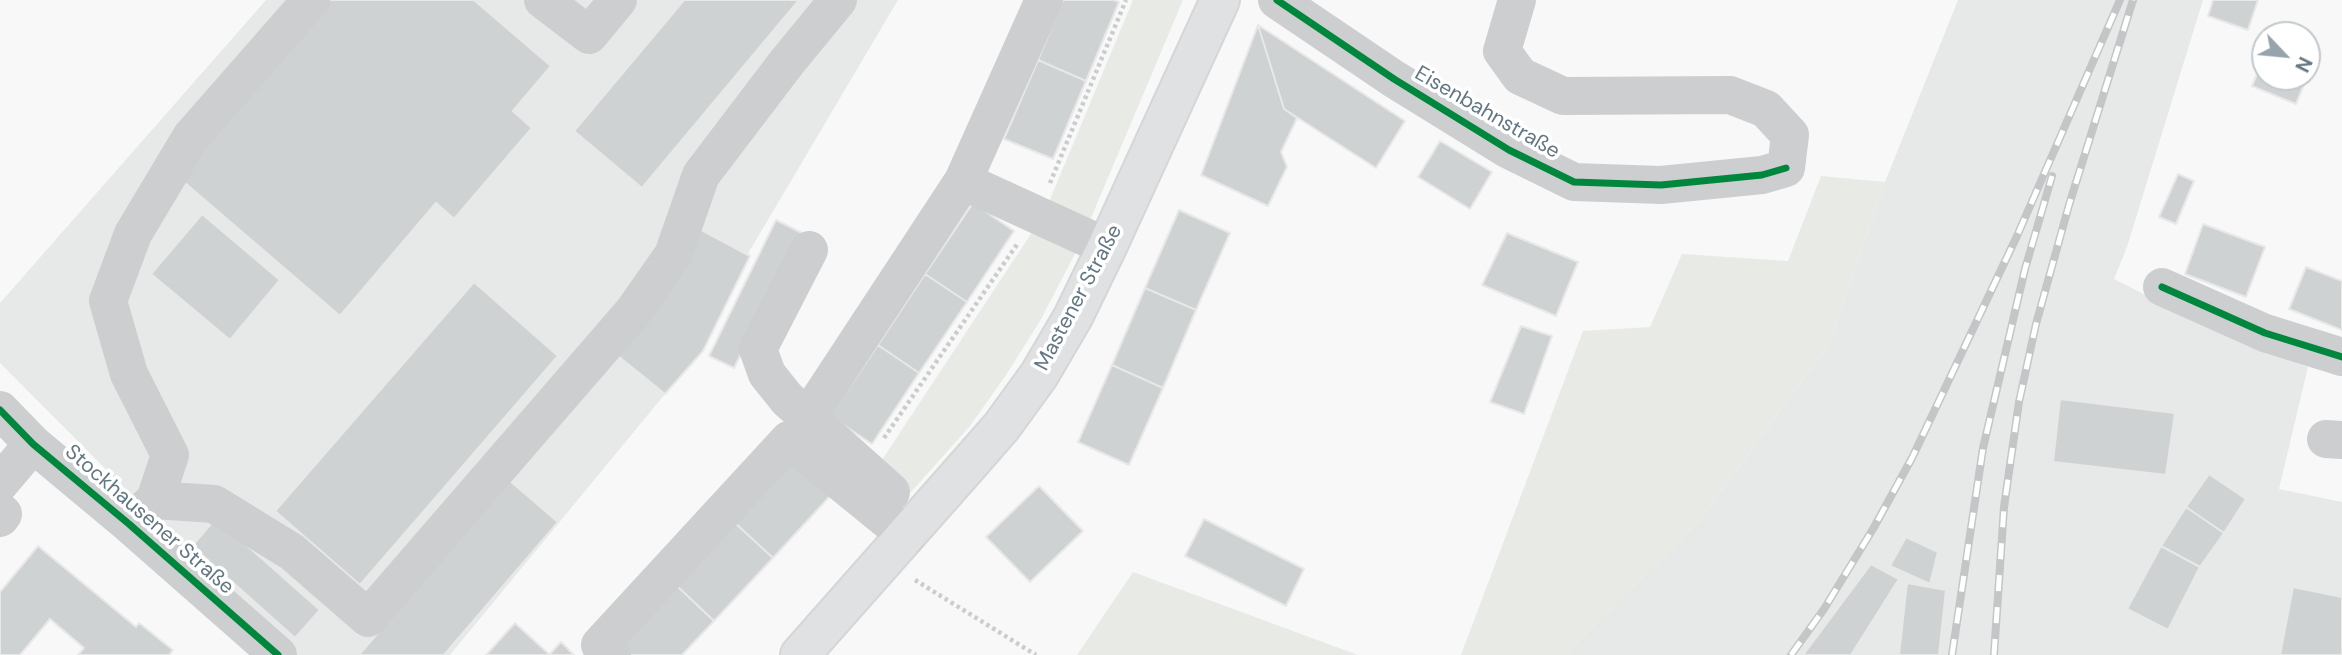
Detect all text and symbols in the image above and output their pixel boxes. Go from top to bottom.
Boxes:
north arrow [2251,21,2321,91]
text: N [2289,53,2318,76]
street label: Eisenbahnstraße [1410,61,1564,165]
street label: Mastener Straße [1030,221,1128,375]
street label: Stockhausener Straße [59,440,239,600]

